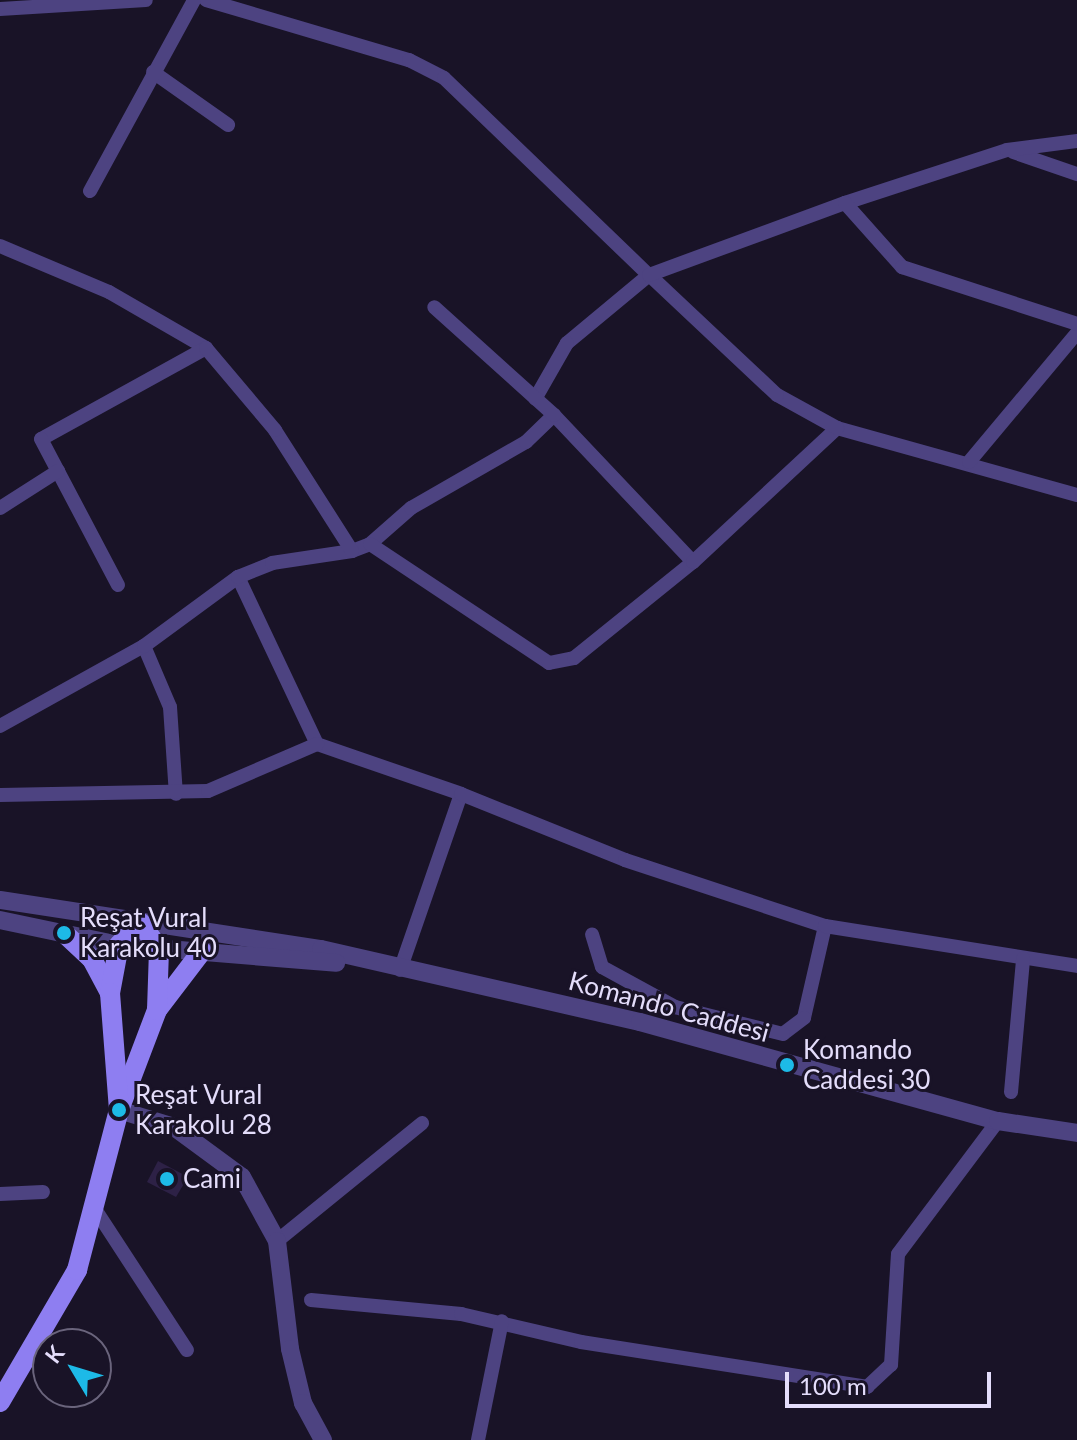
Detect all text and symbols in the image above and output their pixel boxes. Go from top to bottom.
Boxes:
place label: Reşat Vural Karakolu 40 [80,902,217,964]
marker: Reşat Vural Karakolu 40 [55,924,73,942]
street label: Komando Caddesi [565,965,773,1049]
place label: Komando Caddesi 30 [803,1034,930,1096]
marker: Komando Caddesi 30 [778,1056,796,1074]
place label: Reşat Vural Karakolu 28 [135,1079,272,1140]
marker: Reşat Vural Karakolu 28 [110,1101,128,1119]
place label: Cami [183,1163,241,1195]
marker: Cami [158,1170,176,1188]
north arrow [32,1328,112,1408]
text: K [39,1340,70,1368]
scale bar [789,1356,995,1406]
text: 100 m [799,1371,867,1400]

